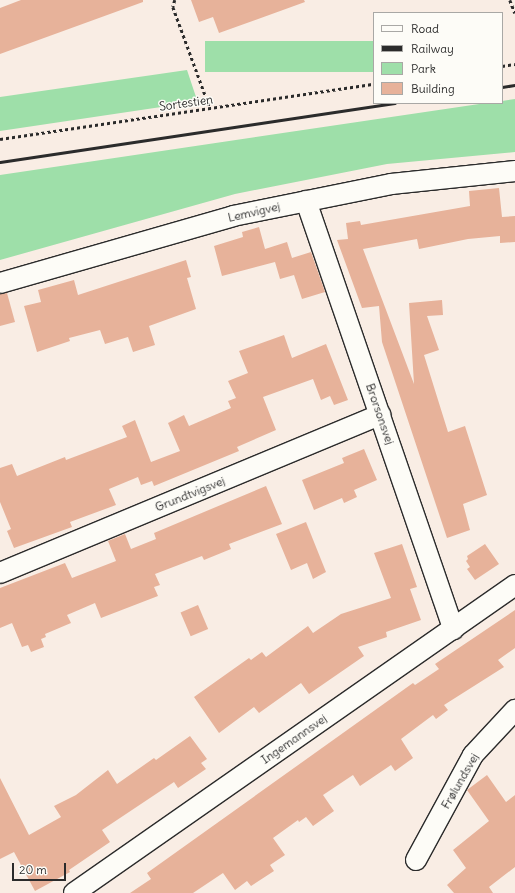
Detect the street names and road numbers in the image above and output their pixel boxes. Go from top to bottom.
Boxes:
street label: Sortestien [158,92,214,114]
street label: Lemvigvej [226,199,282,225]
street label: Brorsonsvej [363,381,397,447]
street label: Grundtvigsvej [153,473,227,515]
street label: Ingemannsvej [258,711,330,767]
street label: Frølundsvej [438,751,482,811]

